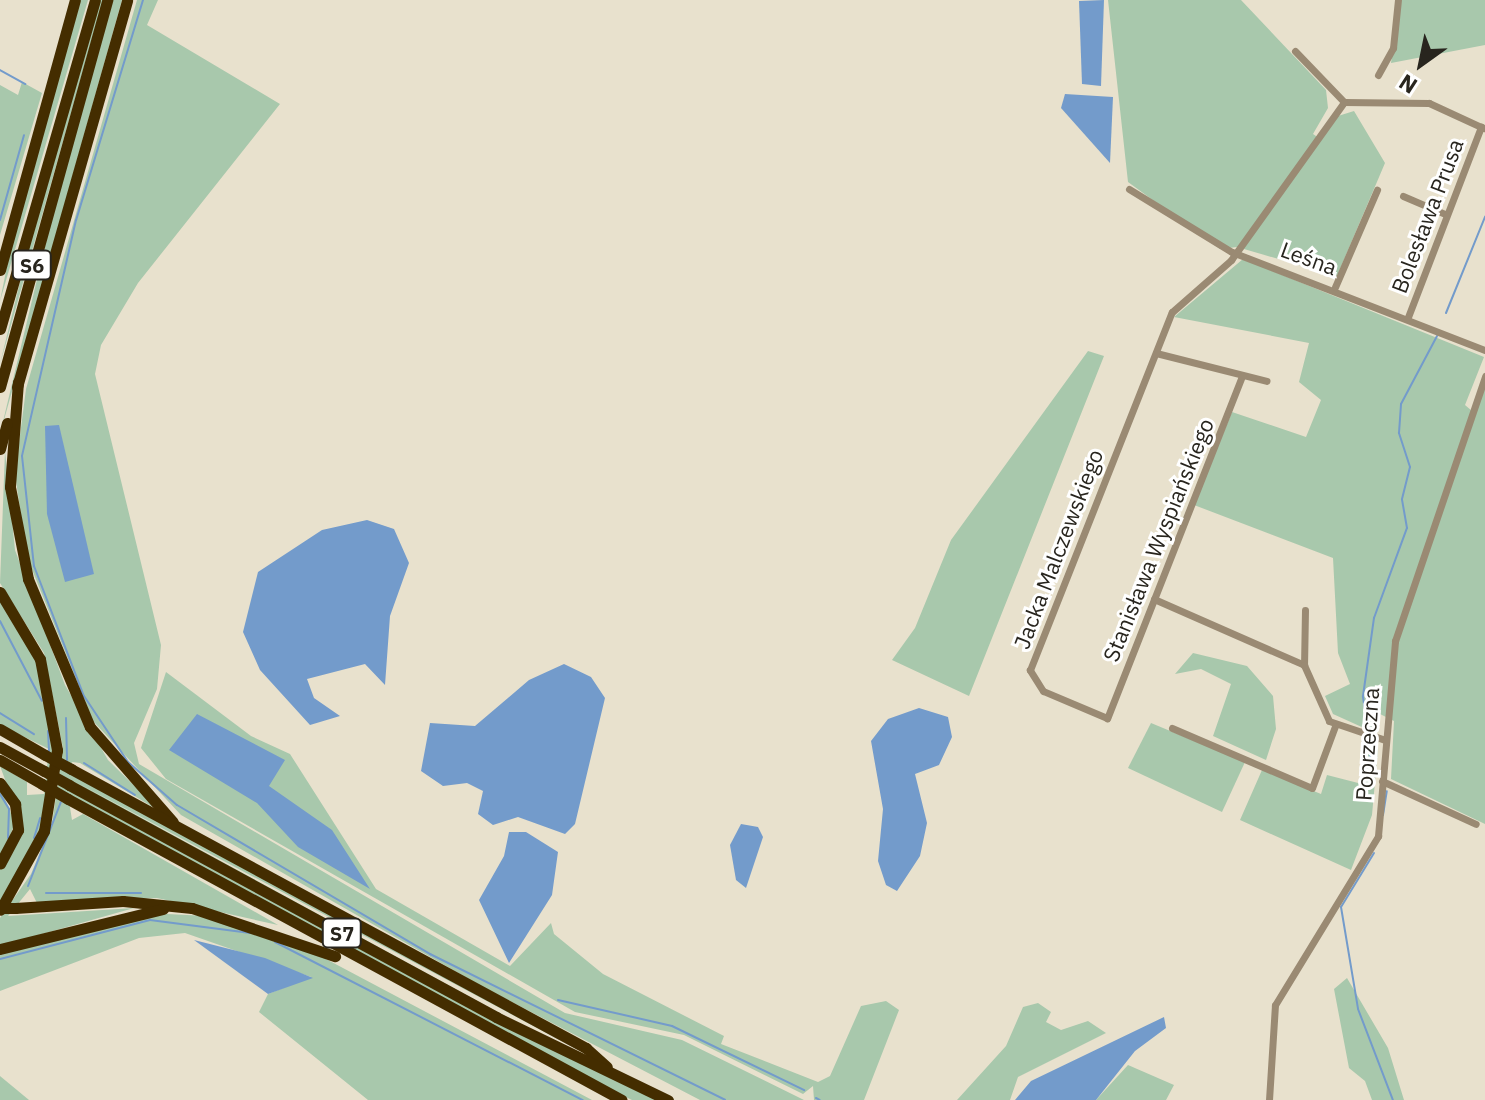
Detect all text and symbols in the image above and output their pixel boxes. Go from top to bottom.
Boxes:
north arrow [1381,24,1461,104]
text: N [1393,68,1422,101]
street label: Bolesława Prusa [1385,135,1469,297]
street label: Leśna [1277,236,1341,280]
road number: S6 [10,249,54,281]
street label: Stanisława Wyspiańskiego [1097,415,1219,665]
street label: Jacka Malczewskiego [1008,445,1108,653]
street label: Poprzeczna [1350,686,1384,802]
road number: S7 [320,917,364,949]

